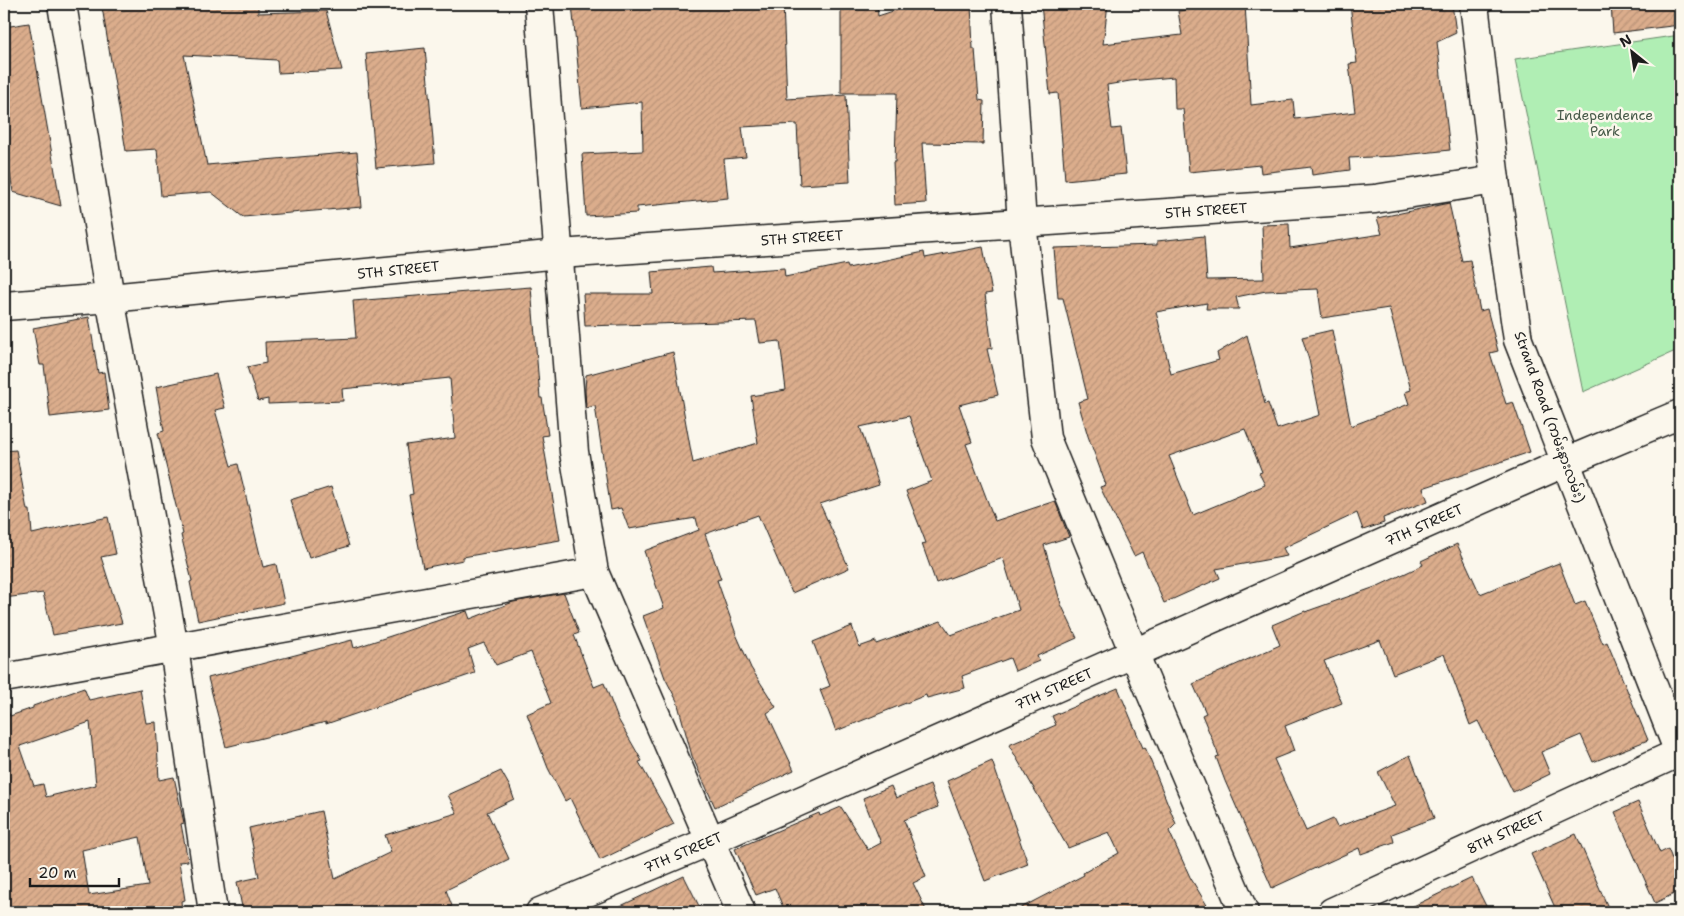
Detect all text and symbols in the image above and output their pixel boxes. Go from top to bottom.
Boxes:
north arrow [1606,28,1656,78]
text: N [1616,30,1635,51]
park label: Independence Park [1557,106,1653,140]
street label: 5TH STREET [1164,199,1248,222]
street label: 5TH STREET [760,226,844,249]
street label: 5TH STREET [356,257,441,283]
street label: Strand Road (ကမ်းနားလမ်း) [1508,328,1590,506]
street label: 7TH STREET [1382,500,1466,550]
street label: 7TH STREET [1012,664,1096,714]
street label: 8TH STREET [1464,806,1548,858]
street label: 7TH STREET [641,828,725,877]
scale bar [30,856,119,888]
text: 20 m [38,863,77,883]

